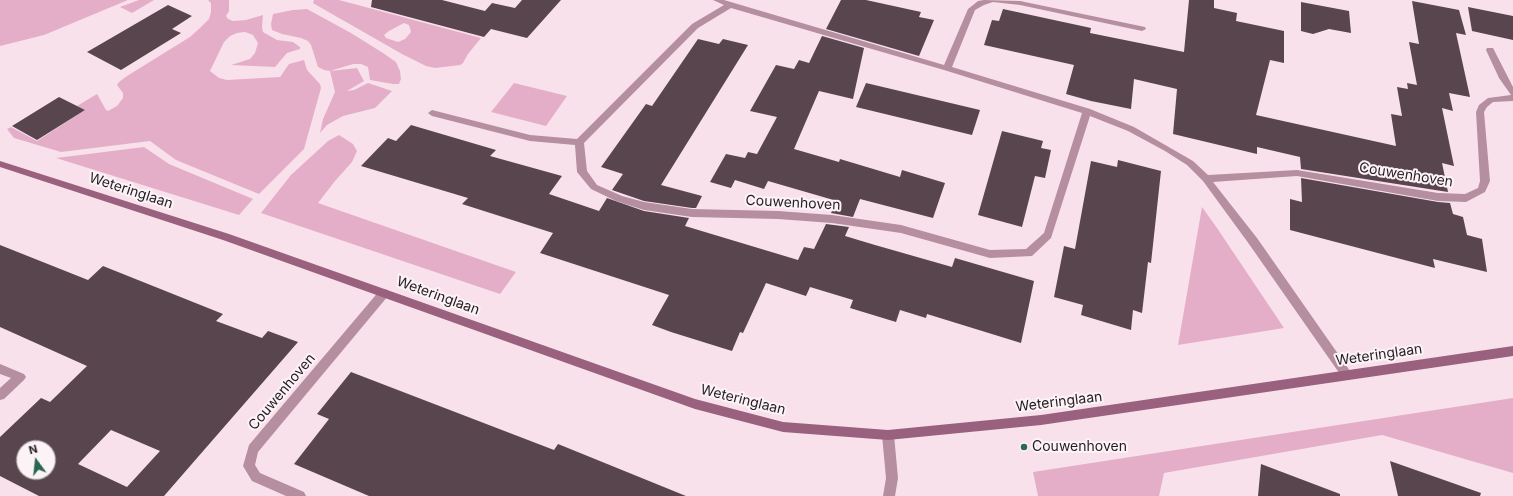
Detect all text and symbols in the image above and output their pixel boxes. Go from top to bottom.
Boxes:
street label: Couwenhoven [1358,159,1454,191]
street label: Weteringlaan [87,170,175,212]
street label: Couwenhoven [745,192,841,214]
street label: Weteringlaan [394,273,482,319]
street label: Weteringlaan [1335,341,1423,369]
street label: Couwenhoven [245,350,319,434]
street label: Weteringlaan [699,381,787,419]
street label: Weteringlaan [1015,388,1103,416]
place label: Couwenhoven [1032,439,1127,455]
north arrow [16,440,56,480]
text: N [27,442,39,457]
marker: Couwenhoven [1019,442,1029,452]

